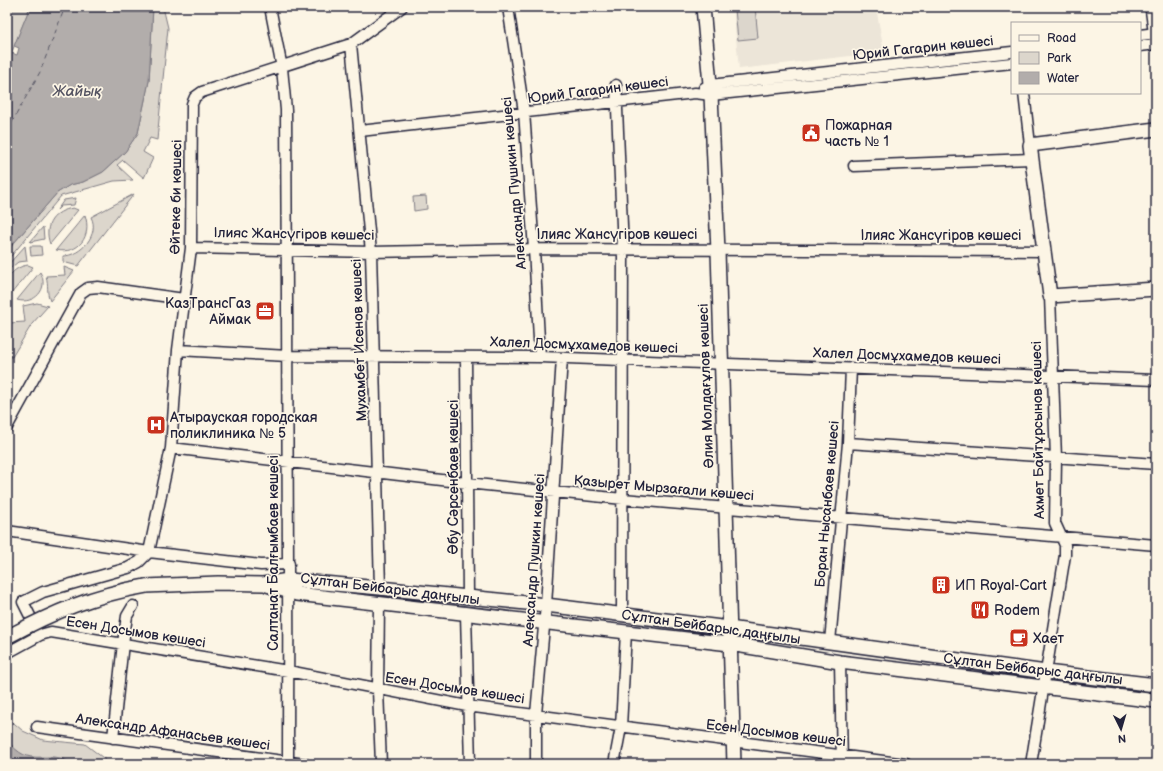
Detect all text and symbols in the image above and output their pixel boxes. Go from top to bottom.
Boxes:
legend [1011,22,1141,94]
text: Road [1047,31,1076,46]
street label: Юрий Гагарин көшесі [852,32,994,64]
text: Park [1047,51,1071,66]
text: Water [1047,71,1079,86]
street label: Юрий Гагарин көшесі [527,73,669,107]
water label: Жайық [52,82,102,101]
street label: Александр Пушкин көшесі [498,96,530,271]
place label: Пожарная часть № 1 [825,117,892,150]
public building icon: Пожарная часть № 1 [800,122,822,144]
street label: Әйтеке би көшесі [166,139,186,255]
street label: Ілияс Жансүгіров көшесі [213,224,375,244]
street label: Ілияс Жансүгіров көшесі [537,226,697,243]
street label: Ілияс Жансүгіров көшесі [861,227,1021,244]
street label: Мухамбет Исенов көшесі [348,258,370,422]
place label: КазТрансГаз Аймак [165,295,252,328]
office icon: КазТрансГаз Аймак [254,300,276,322]
street label: Әлия Молдағұлов көшесі [695,303,717,469]
street label: Халел Досмұхамедов көшесі [490,333,678,357]
street label: Ахмет Байтұрсынов көшесі [1028,341,1048,520]
street label: Халел Досмұхамедов көшесі [813,344,1001,368]
street label: Әбу Сәрсенбаев көшесі [445,400,462,554]
place label: Атырауская городская поликлиника № 5 [169,409,318,442]
hospital icon: Атырауская городская поликлиника № 5 [145,414,167,436]
street label: Боран Нысанбаев көшесі [811,420,843,588]
street label: Салтанат Балғымбаев көшесі [265,455,282,651]
street label: Қазырет Мырзағали көшесі [573,472,755,504]
street label: Александр Пушкин көшесі [519,473,549,648]
street label: Сұлтан Бейбарыс даңғылы [299,570,481,608]
building icon: ИП Royal-Cart [930,574,952,596]
place label: ИП Royal-Cart [955,577,1048,594]
restaurant icon: Rodem [969,599,991,621]
place label: Rodem [994,602,1040,619]
street label: Сұлтан Бейбарыс даңғылы [621,606,801,648]
street label: Есен Досымов көшесі [65,613,207,651]
cafe icon: Хает [1008,627,1030,649]
place label: Хает [1033,630,1065,647]
street label: Сұлтан Бейбарыс даңғылы [942,650,1124,688]
street label: Есен Досымов көшесі [384,669,526,707]
north arrow [1101,709,1141,749]
street label: Александр Афанасьев көшесі [74,710,271,754]
street label: Есен Досымов көшесі [705,716,847,750]
text: N [1117,732,1127,745]

